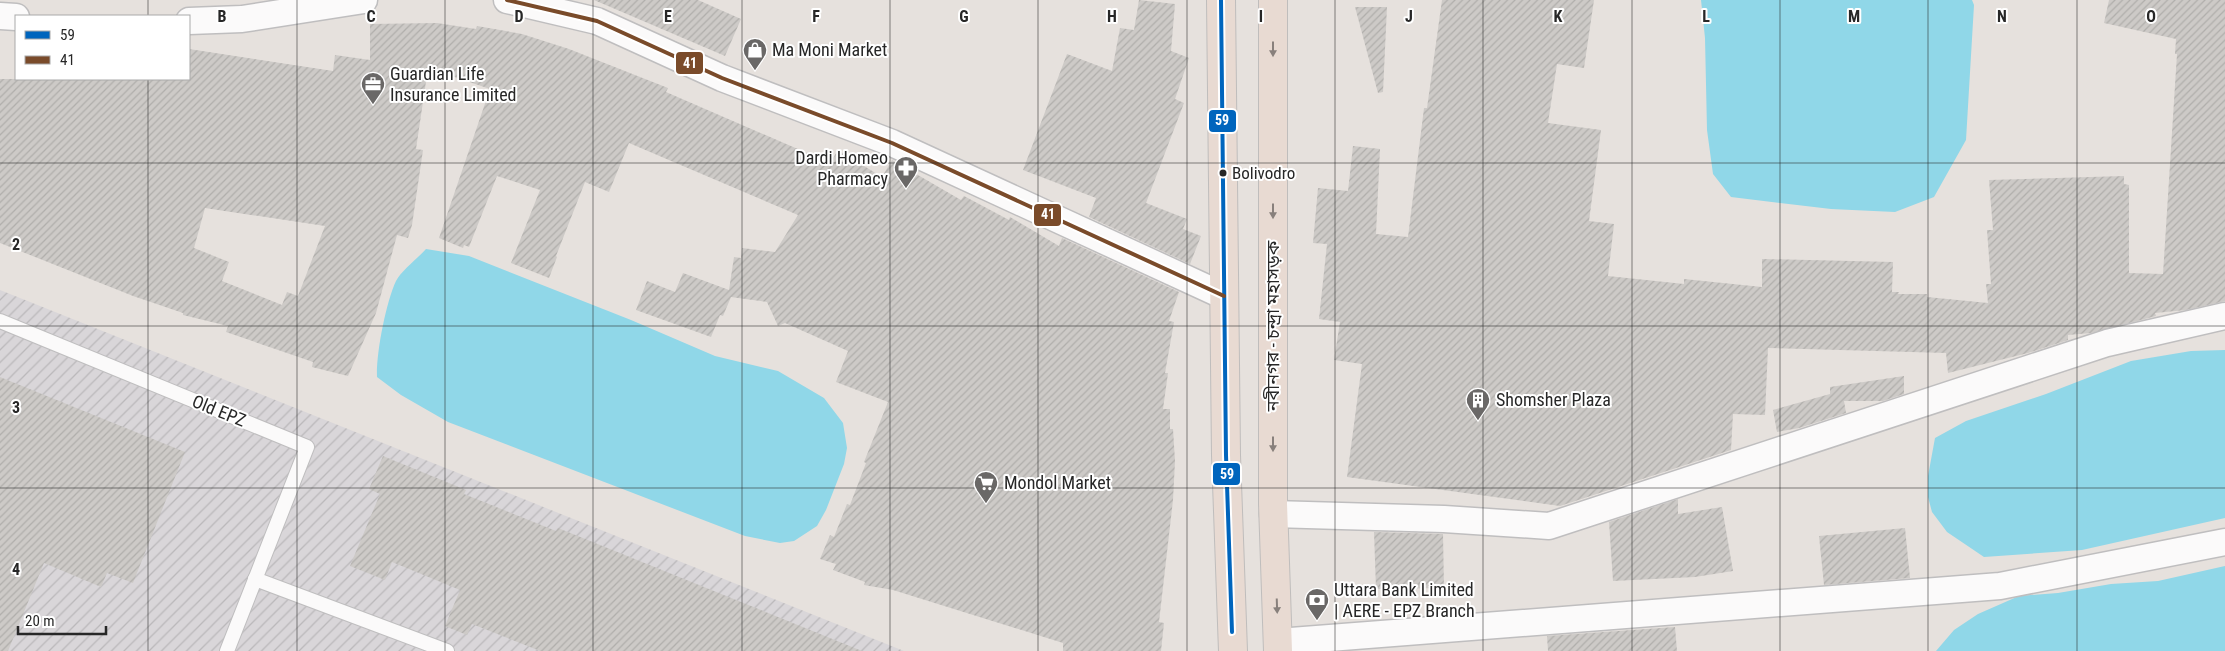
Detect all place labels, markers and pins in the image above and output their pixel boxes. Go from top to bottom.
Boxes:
shop icon: Ma Moni Market [742,37,768,71]
place label: Ma Moni Market [772,39,887,60]
place label: Guardian Life Insurance Limited [390,63,517,105]
office icon: Guardian Life Insurance Limited [360,71,386,105]
place label: Dardi Homeo Pharmacy [795,147,888,189]
pharmacy icon: Dardi Homeo Pharmacy [893,155,919,189]
place label: Bolivodro [1232,163,1295,183]
marker: Bolivodro [1218,168,1228,178]
building icon: Shomsher Plaza [1465,387,1491,421]
place label: Shomsher Plaza [1496,389,1611,410]
supermarket icon: Mondol Market [973,470,999,504]
place label: Mondol Market [1004,472,1111,493]
place label: Uttara Bank Limited | AERE - EPZ Branch [1334,579,1475,621]
bank icon: Uttara Bank Limited | AERE - EPZ Branch [1304,587,1330,621]

